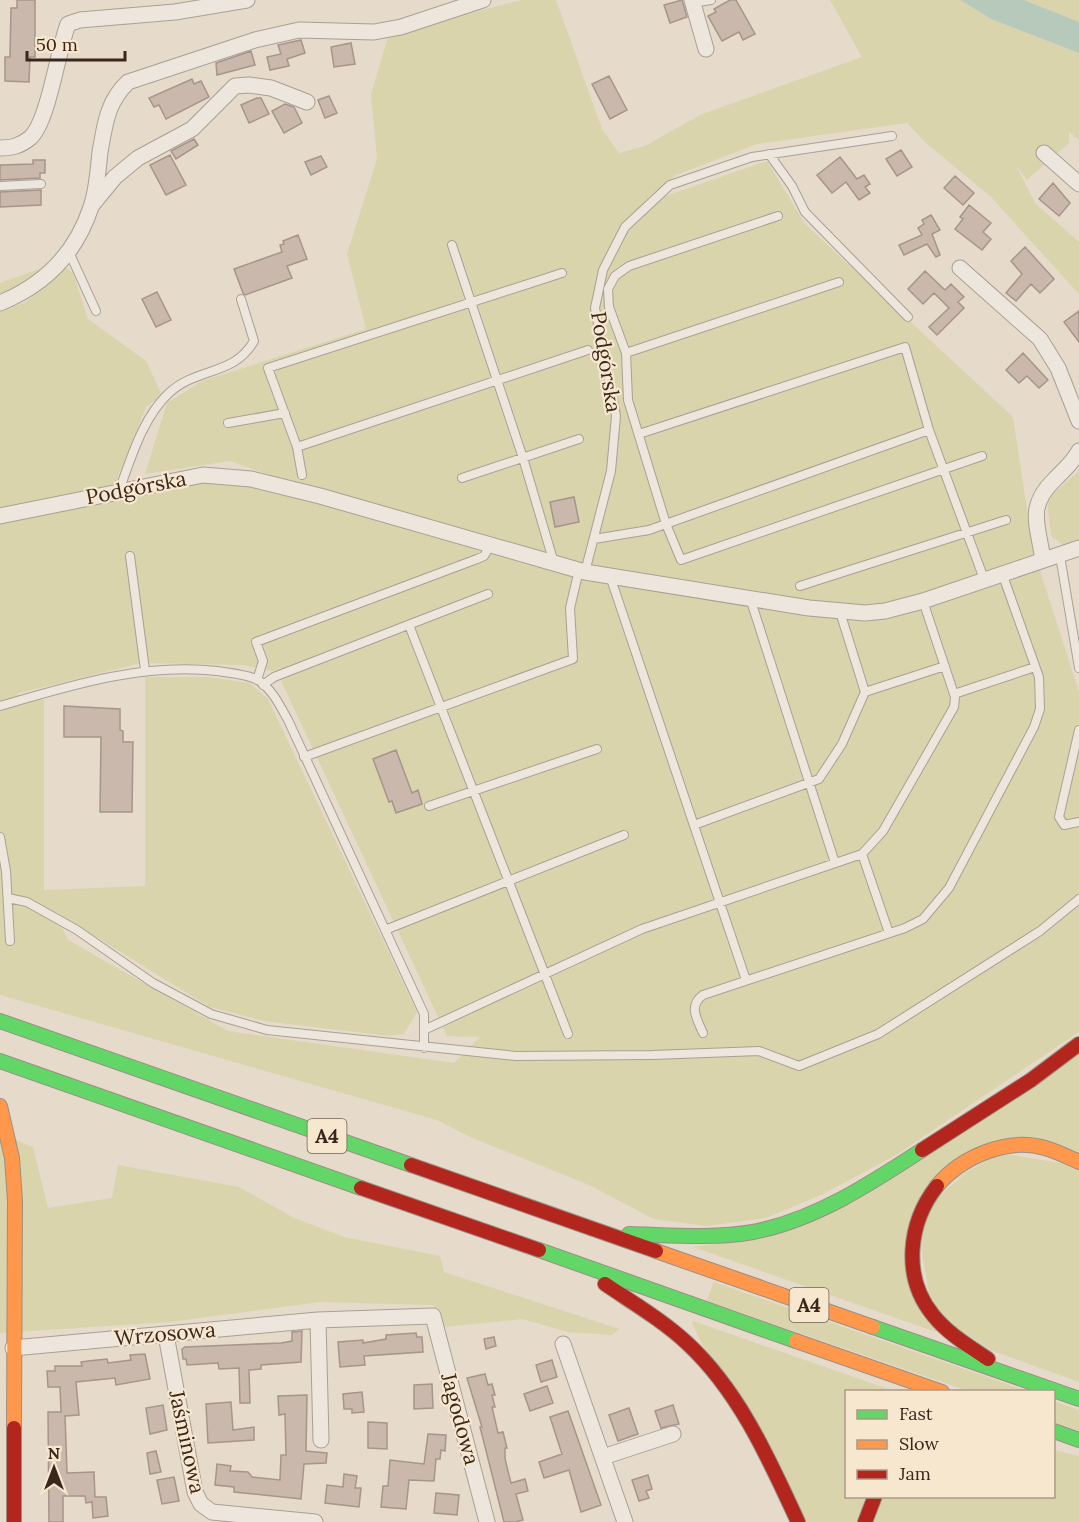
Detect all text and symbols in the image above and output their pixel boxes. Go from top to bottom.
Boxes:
scale bar [27,24,124,62]
text: 50 m [36,33,78,56]
street label: Podgórska [585,309,628,415]
street label: Podgórska [83,464,189,511]
road number: A4 [308,1119,346,1153]
road number: A4 [790,1288,828,1322]
street label: Wrzosowa [113,1316,217,1351]
street label: Jagodowa [435,1369,486,1468]
street label: Jaśminowa [163,1387,212,1496]
legend [845,1390,1055,1498]
text: Fast [899,1402,933,1425]
text: Slow [899,1432,939,1455]
north arrow [24,1438,84,1498]
text: N [48,1443,60,1463]
text: Jam [898,1462,931,1485]

